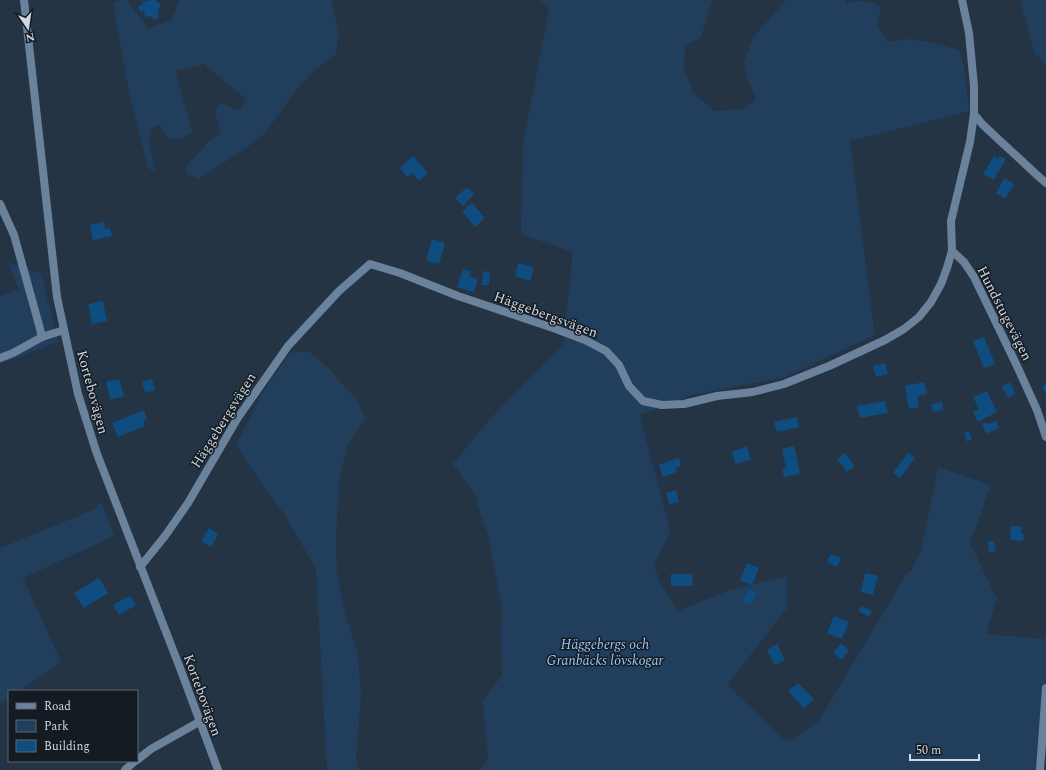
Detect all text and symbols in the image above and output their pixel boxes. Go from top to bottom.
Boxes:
north arrow [8,8,48,48]
text: N [24,28,36,47]
street label: Hundstugevägen [972,262,1038,364]
street label: Häggebergsvägen [491,286,601,343]
street label: Kortebovägen [71,348,114,436]
street label: Häggebergsvägen [186,368,261,472]
park label: Häggebergs och Granbäcks lövskogar [547,634,664,671]
street label: Kortebovägen [178,651,227,739]
legend [8,690,138,762]
text: Road [44,697,71,716]
text: Park [44,717,69,736]
scale bar [910,736,979,762]
text: Building [44,737,90,756]
text: 50 m [916,741,941,760]

